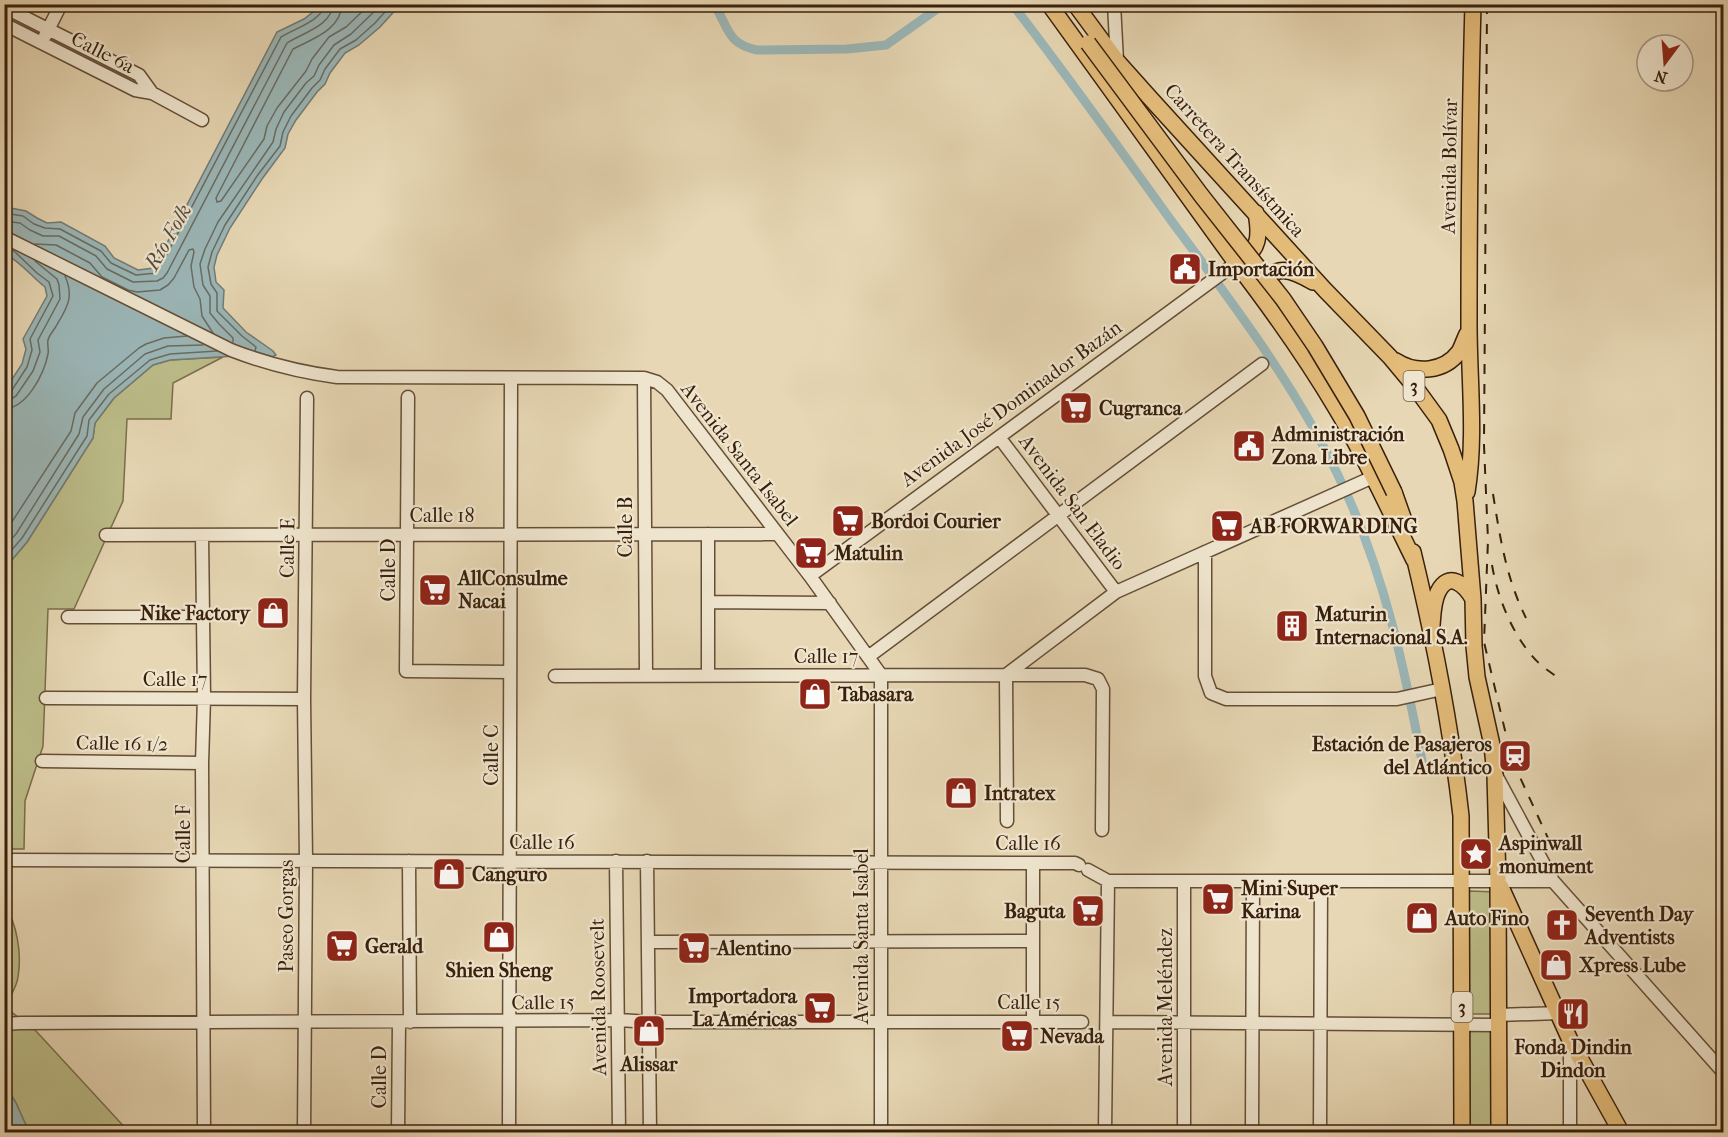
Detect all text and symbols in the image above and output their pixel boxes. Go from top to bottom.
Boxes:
street label: Calle 6a [67,27,139,78]
north arrow [1635,33,1695,93]
text: N [1652,66,1669,88]
street label: Carretera Transístmica [1160,79,1310,242]
street label: Avenida Bolívar [1437,98,1462,235]
water label: Río Folk [139,200,196,276]
public building icon: Importación [1167,251,1203,287]
place label: Importación [1208,258,1315,281]
street label: Avenida José Dominador Bazán [896,315,1126,492]
road number: 3 [1404,371,1424,401]
street label: Avenida Santa Isabel [676,377,803,531]
supermarket icon: Cugranca [1058,390,1094,426]
place label: Cugranca [1099,397,1183,420]
place label: Administración Zona Libre [1270,423,1405,469]
public building icon: Administración Zona Libre [1231,428,1267,464]
street label: Avenida San Eladio [1014,429,1131,574]
street label: Calle B [614,497,637,557]
supermarket icon: Bordoi Courier [830,503,866,539]
street label: Calle 18 [410,504,475,527]
supermarket icon: AB FORWARDING [1209,508,1245,544]
place label: Bordoi Courier [871,510,1001,533]
place label: AB FORWARDING [1248,515,1418,538]
street label: Calle E [275,518,300,578]
supermarket icon: Matulin [793,535,829,571]
street label: Calle D [377,538,400,602]
place label: Matulin [833,542,903,565]
place label: AllConsulme Nacai [456,567,568,613]
supermarket icon: AllConsulme Nacai [417,572,453,608]
shop icon: Nike Factory [255,595,291,631]
place label: Nike Factory [140,602,251,625]
place label: Maturin Internacional S.A. [1314,603,1468,649]
building icon: Maturin Internacional S.A. [1274,608,1310,644]
street label: Calle 17 [794,645,859,668]
street label: Calle 17 [143,668,208,691]
shop icon: Tabasara [797,676,833,712]
place label: Tabasara [837,683,914,706]
street label: Calle C [480,724,503,786]
street label: Calle 16 1/2 [76,731,168,756]
place label: Estación de Pasajeros del Atlántico [1312,733,1493,779]
station icon: Estación de Pasajeros del Atlántico [1497,738,1533,774]
shop icon: Intratex [943,775,979,811]
place label: Intratex [984,782,1056,805]
street label: Calle F [172,804,195,863]
street label: Calle 16 [509,831,575,854]
street label: Calle 16 [995,832,1061,855]
place label: Aspinwall monument [1497,832,1594,878]
place icon: Aspinwall monument [1458,836,1494,872]
street label: Avenida Santa Isabel [850,848,873,1025]
shop icon: Canguro [431,856,467,892]
street label: Paseo Gorgas [275,860,298,972]
place label: Canguro [472,863,547,886]
place label: Mini Super Karina [1240,877,1338,923]
supermarket icon: Mini Super Karina [1200,881,1236,917]
supermarket icon: Baguta [1070,893,1106,929]
place label: Baguta [1004,900,1066,923]
shop icon: Auto Fino [1404,900,1440,936]
place label: Seventh Day Adventists [1583,903,1695,949]
place label: Auto Fino [1443,907,1529,930]
church icon: Seventh Day Adventists [1544,907,1580,943]
street label: Avenida Roosevelt [586,918,611,1077]
shop icon: Shien Sheng [481,919,517,955]
supermarket icon: Gerald [324,928,360,964]
street label: Avenida Meléndez [1154,928,1177,1087]
supermarket icon: Alentino [676,930,712,966]
place label: Gerald [365,935,424,958]
place label: Alentino [715,937,791,960]
shop icon: Xpress Lube [1538,947,1574,983]
place label: Xpress Lube [1578,954,1686,977]
place label: Shien Sheng [446,959,554,982]
place label: Importadora La Américas [688,985,798,1031]
street label: Calle 15 [511,990,575,1015]
supermarket icon: Importadora La Américas [802,990,838,1026]
street label: Calle 15 [997,991,1061,1014]
road number: 3 [1452,992,1472,1022]
restaurant icon: Fonda Dindin Dindon [1555,996,1591,1032]
shop icon: Alissar [631,1013,667,1049]
supermarket icon: Nevada [999,1018,1035,1054]
place label: Nevada [1040,1025,1104,1048]
place label: Fonda Dindin Dindon [1513,1036,1632,1082]
street label: Calle D [368,1045,391,1109]
place label: Alissar [619,1053,678,1076]

